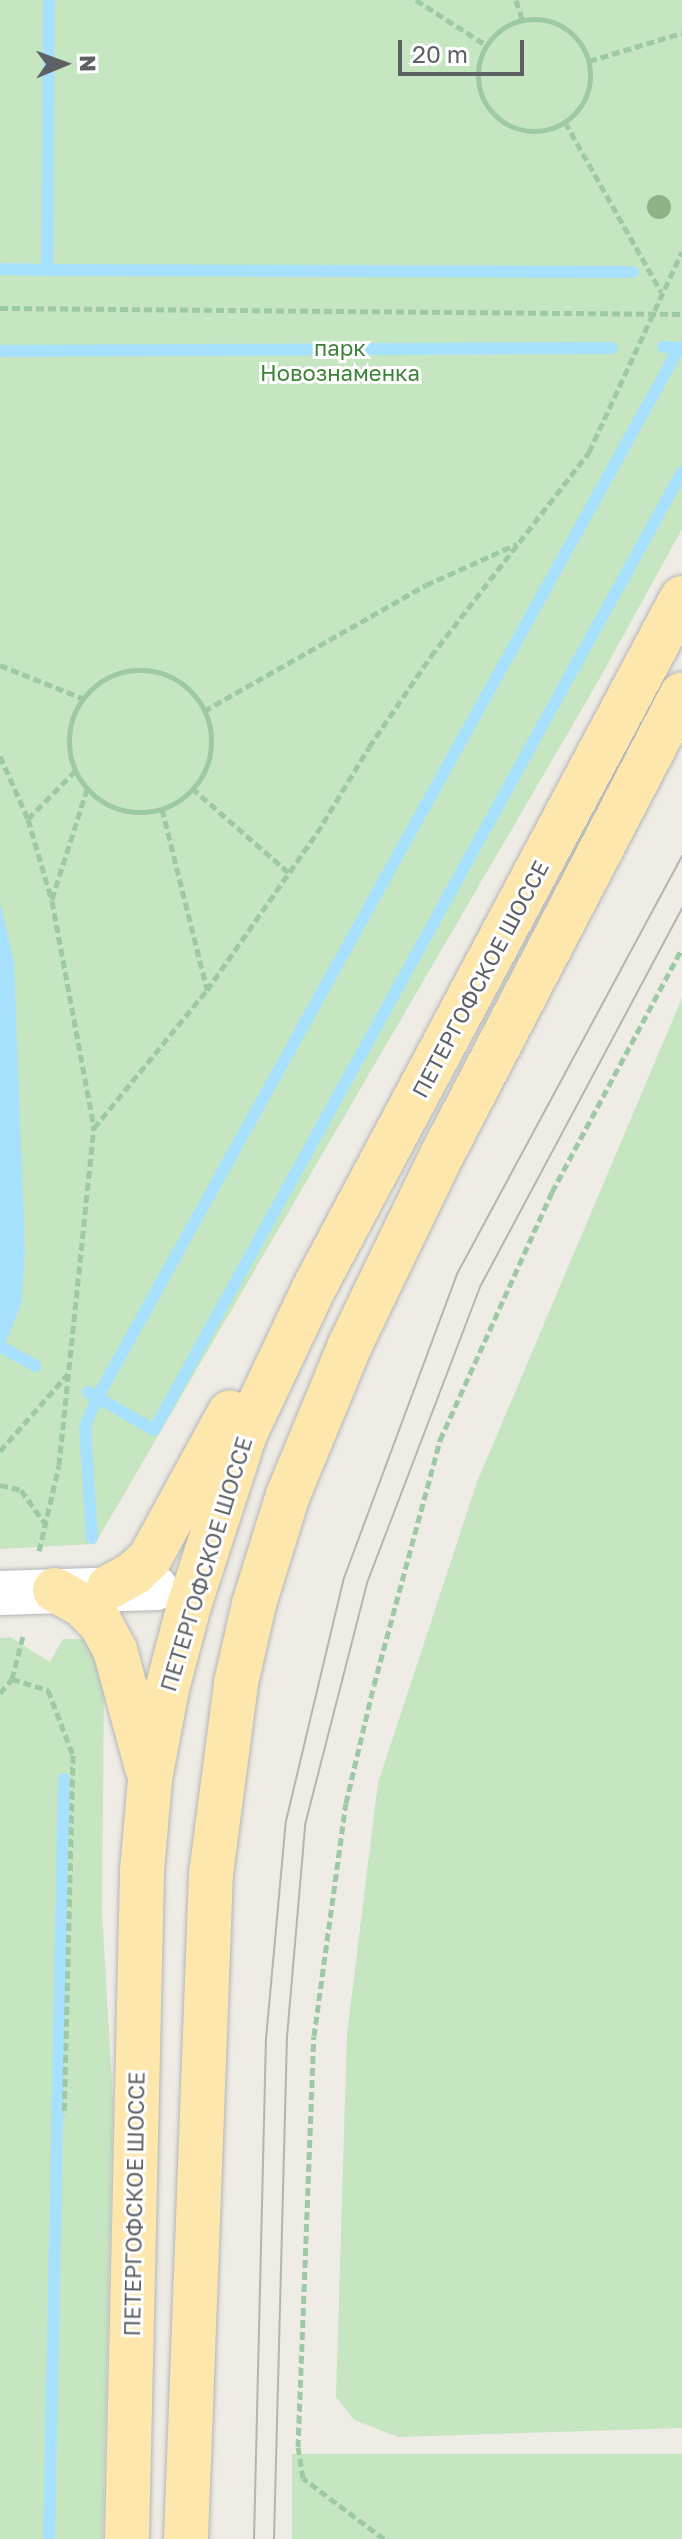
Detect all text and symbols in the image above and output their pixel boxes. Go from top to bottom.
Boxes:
north arrow [24,24,104,104]
scale bar [402,24,528,74]
text: 20 m [412,39,468,68]
text: N [75,55,102,72]
park label: парк Новознаменка [260,334,420,386]
street label: ПЕТЕРГОФСКОЕ ШОССЕ [406,856,554,1102]
street label: ПЕТЕРГОФСКОЕ ШОССЕ [155,1434,257,1694]
street label: ПЕТЕРГОФСКОЕ ШОССЕ [118,2071,150,2337]

